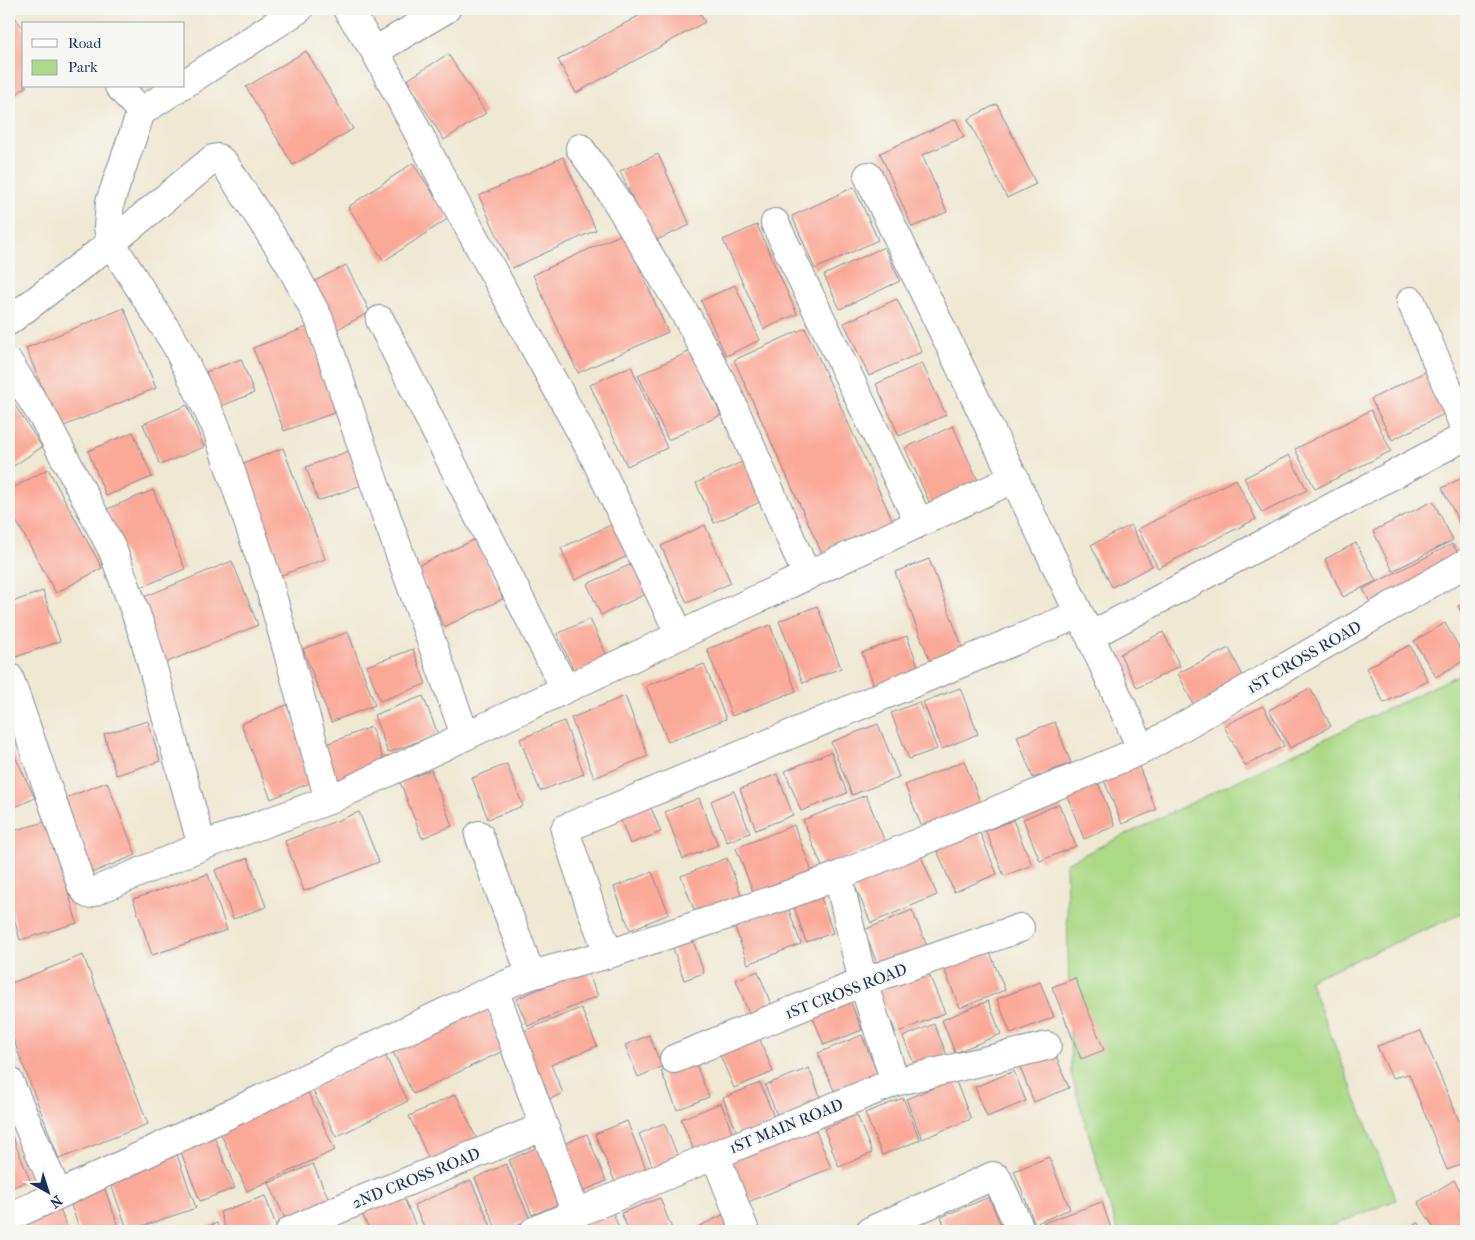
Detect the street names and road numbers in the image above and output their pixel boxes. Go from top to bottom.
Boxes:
street label: 1ST CROSS ROAD [1243,617,1365,697]
street label: 1ST CROSS ROAD [782,959,910,1023]
street label: 1ST MAIN ROAD [726,1095,846,1157]
street label: 2ND CROSS ROAD [349,1144,483,1212]

